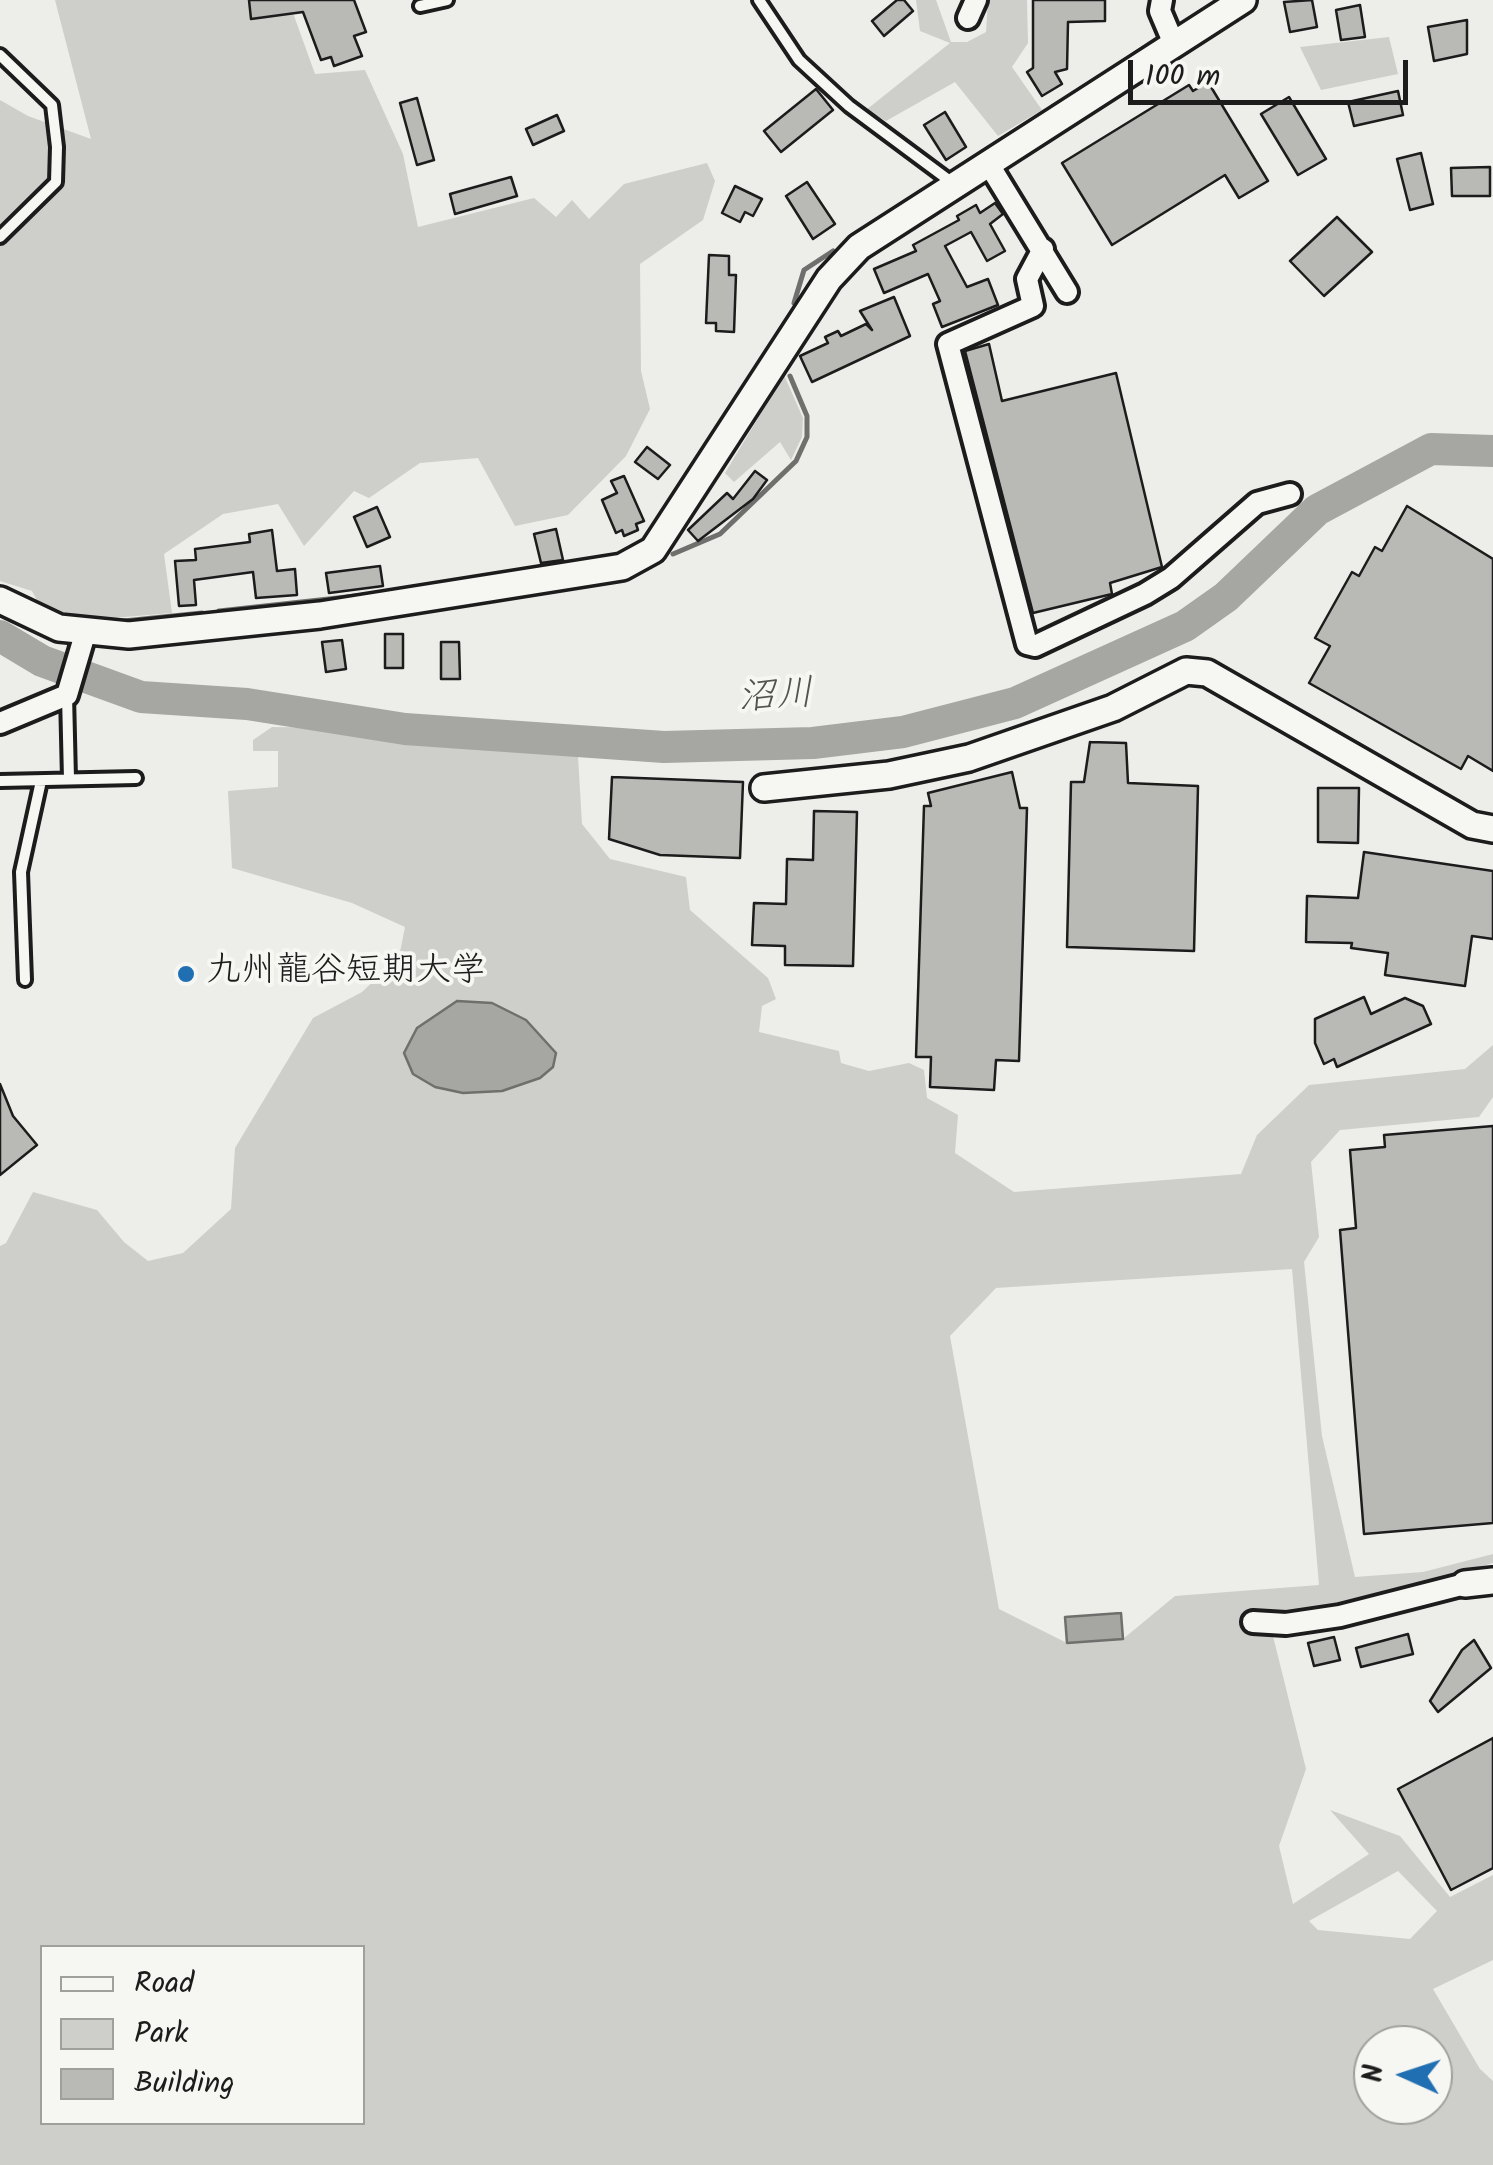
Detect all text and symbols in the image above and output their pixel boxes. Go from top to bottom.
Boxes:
scale bar [1133,40,1413,102]
text: 100 m [1145,53,1220,101]
water label: 沼川 [737,675,815,725]
place label: 九州龍谷短期大学 [206,953,486,995]
marker: 九州龍谷短期大学 [175,963,197,985]
legend [40,1945,365,2125]
text: Road [134,1960,194,2008]
text: Park [134,2010,188,2058]
north arrow [1353,2025,1453,2125]
text: Building [134,2060,234,2108]
text: N [1352,2064,1397,2084]

